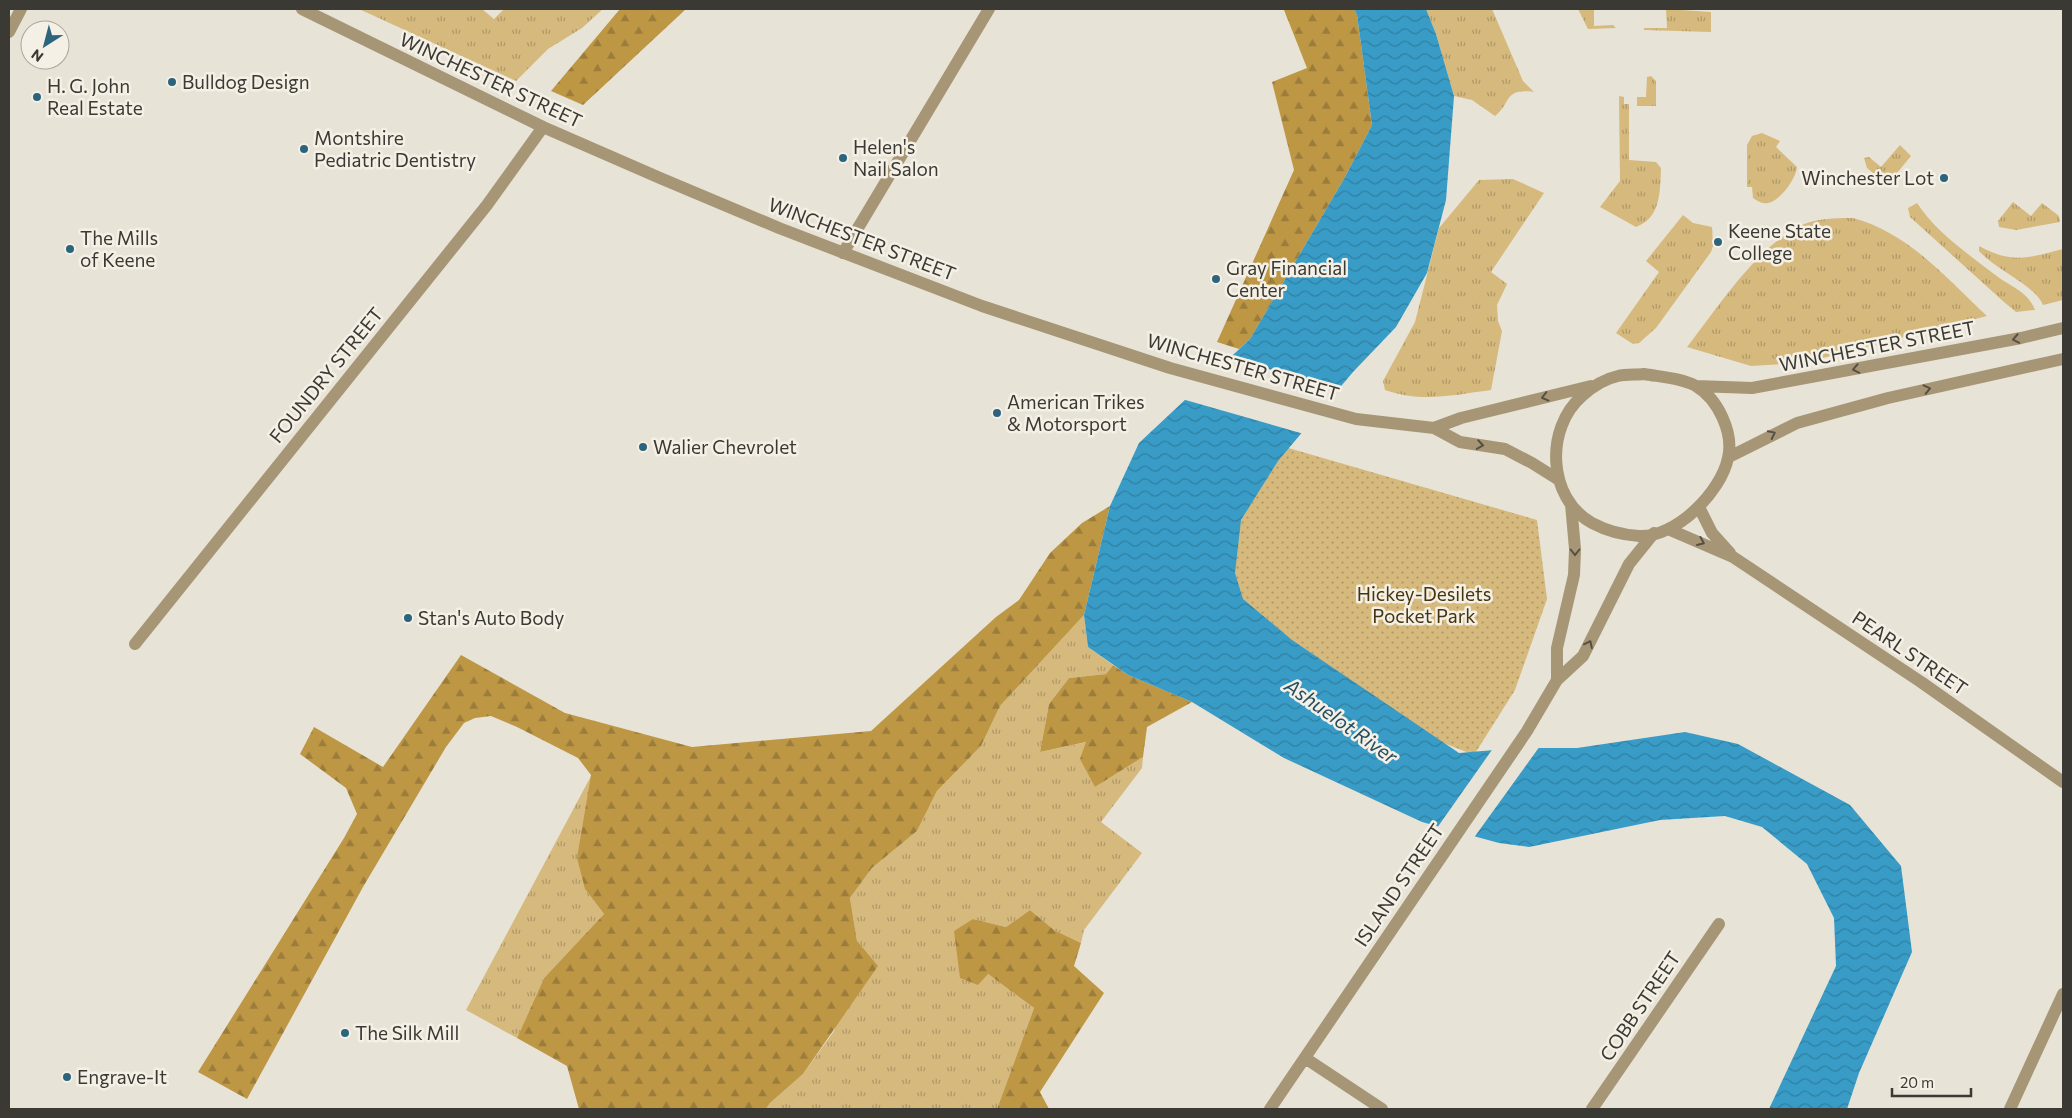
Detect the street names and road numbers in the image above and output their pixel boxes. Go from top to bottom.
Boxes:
street label: WINCHESTER STREET [396,27,586,132]
street label: WINCHESTER STREET [765,192,959,285]
street label: FOUNDRY STREET [264,302,387,447]
street label: WINCHESTER STREET [1777,315,1977,376]
street label: WINCHESTER STREET [1144,328,1342,405]
street label: PEARL STREET [1848,606,1972,700]
street label: ISLAND STREET [1349,819,1448,950]
street label: COBB STREET [1594,947,1685,1065]

